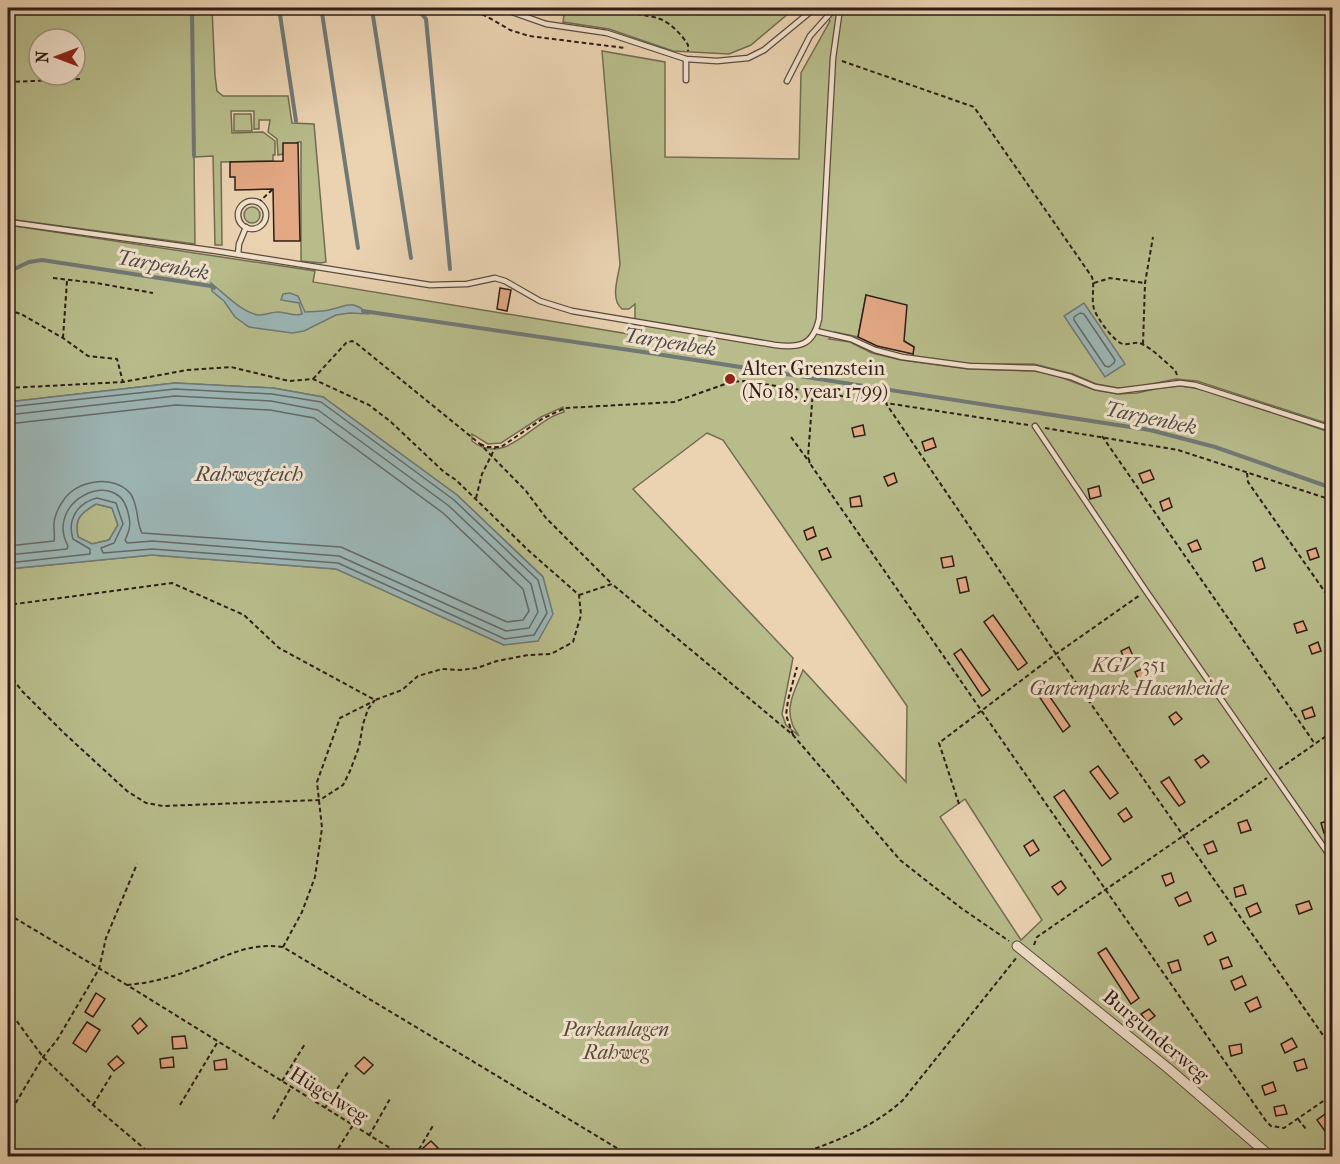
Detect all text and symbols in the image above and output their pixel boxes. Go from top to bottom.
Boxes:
north arrow [27,27,87,87]
text: N [33,50,52,63]
water label: Tarpenbek [115,245,211,285]
water label: Tarpenbek [622,323,718,361]
place label: Alter Grenzstein (No 18, year 1799) [741,357,888,403]
marker: Alter Grenzstein (No 18, year 1799) [723,372,737,386]
water label: Tarpenbek [1103,397,1199,439]
water label: Rahwegteich [193,462,303,486]
park label: KGV 351 Gartenpark-Hasenheide [1029,654,1230,700]
street label: Burgunderweg [1098,985,1214,1087]
park label: Parkanlagen Rahweg [562,1018,669,1064]
street label: Hügelweg [286,1062,373,1128]

